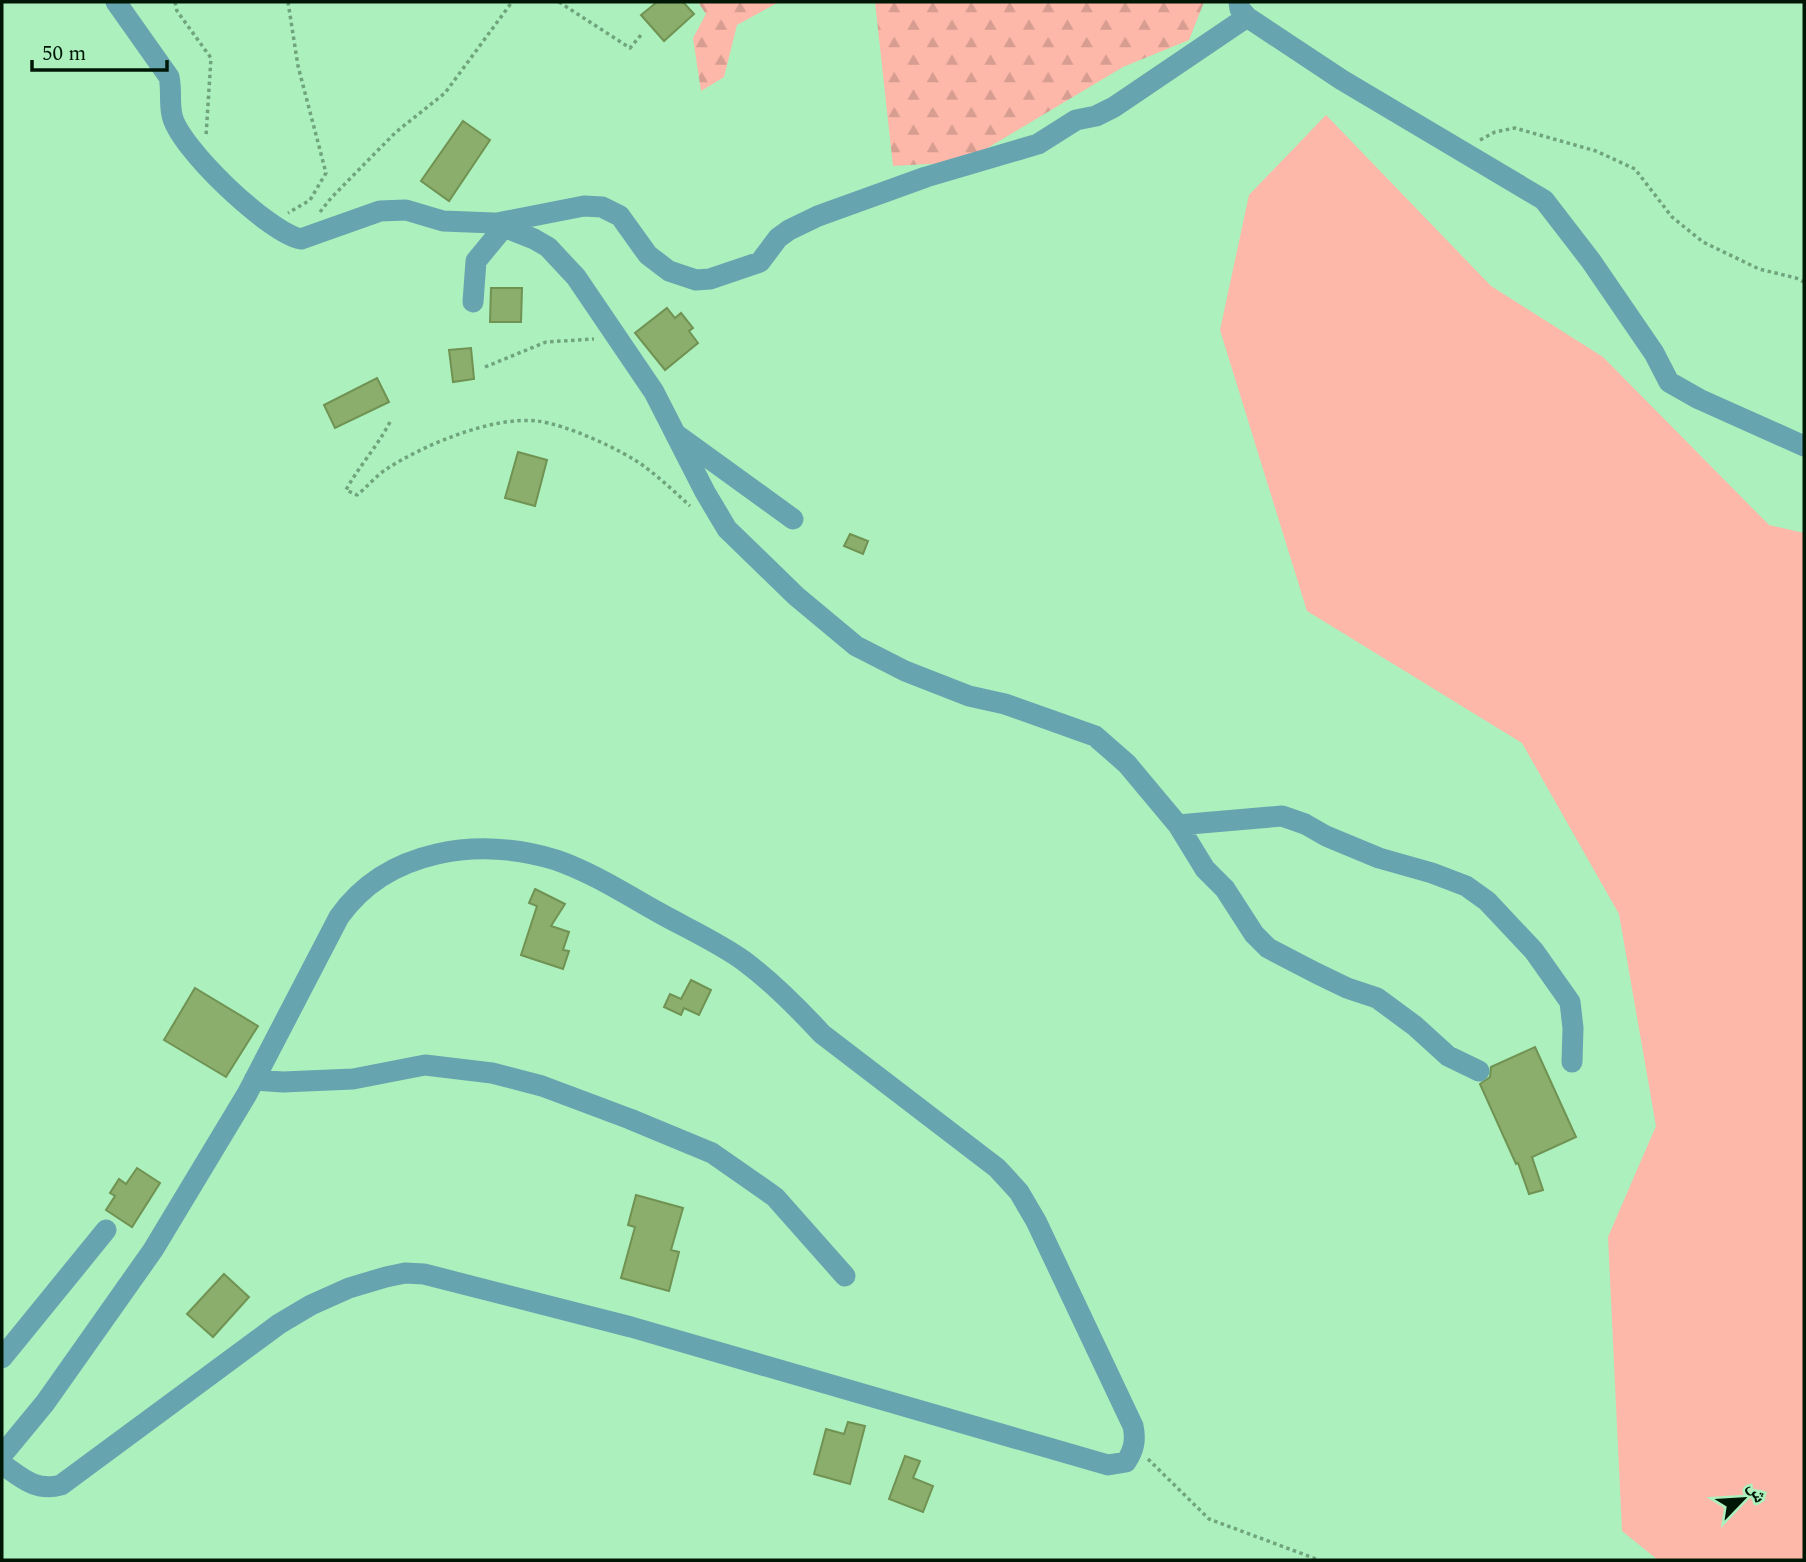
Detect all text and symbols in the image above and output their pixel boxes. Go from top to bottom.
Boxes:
scale bar [32,28,166,72]
text: 50 m [42,38,86,70]
north arrow [1708,1464,1778,1534]
text: ش [1740,1477,1774,1508]

